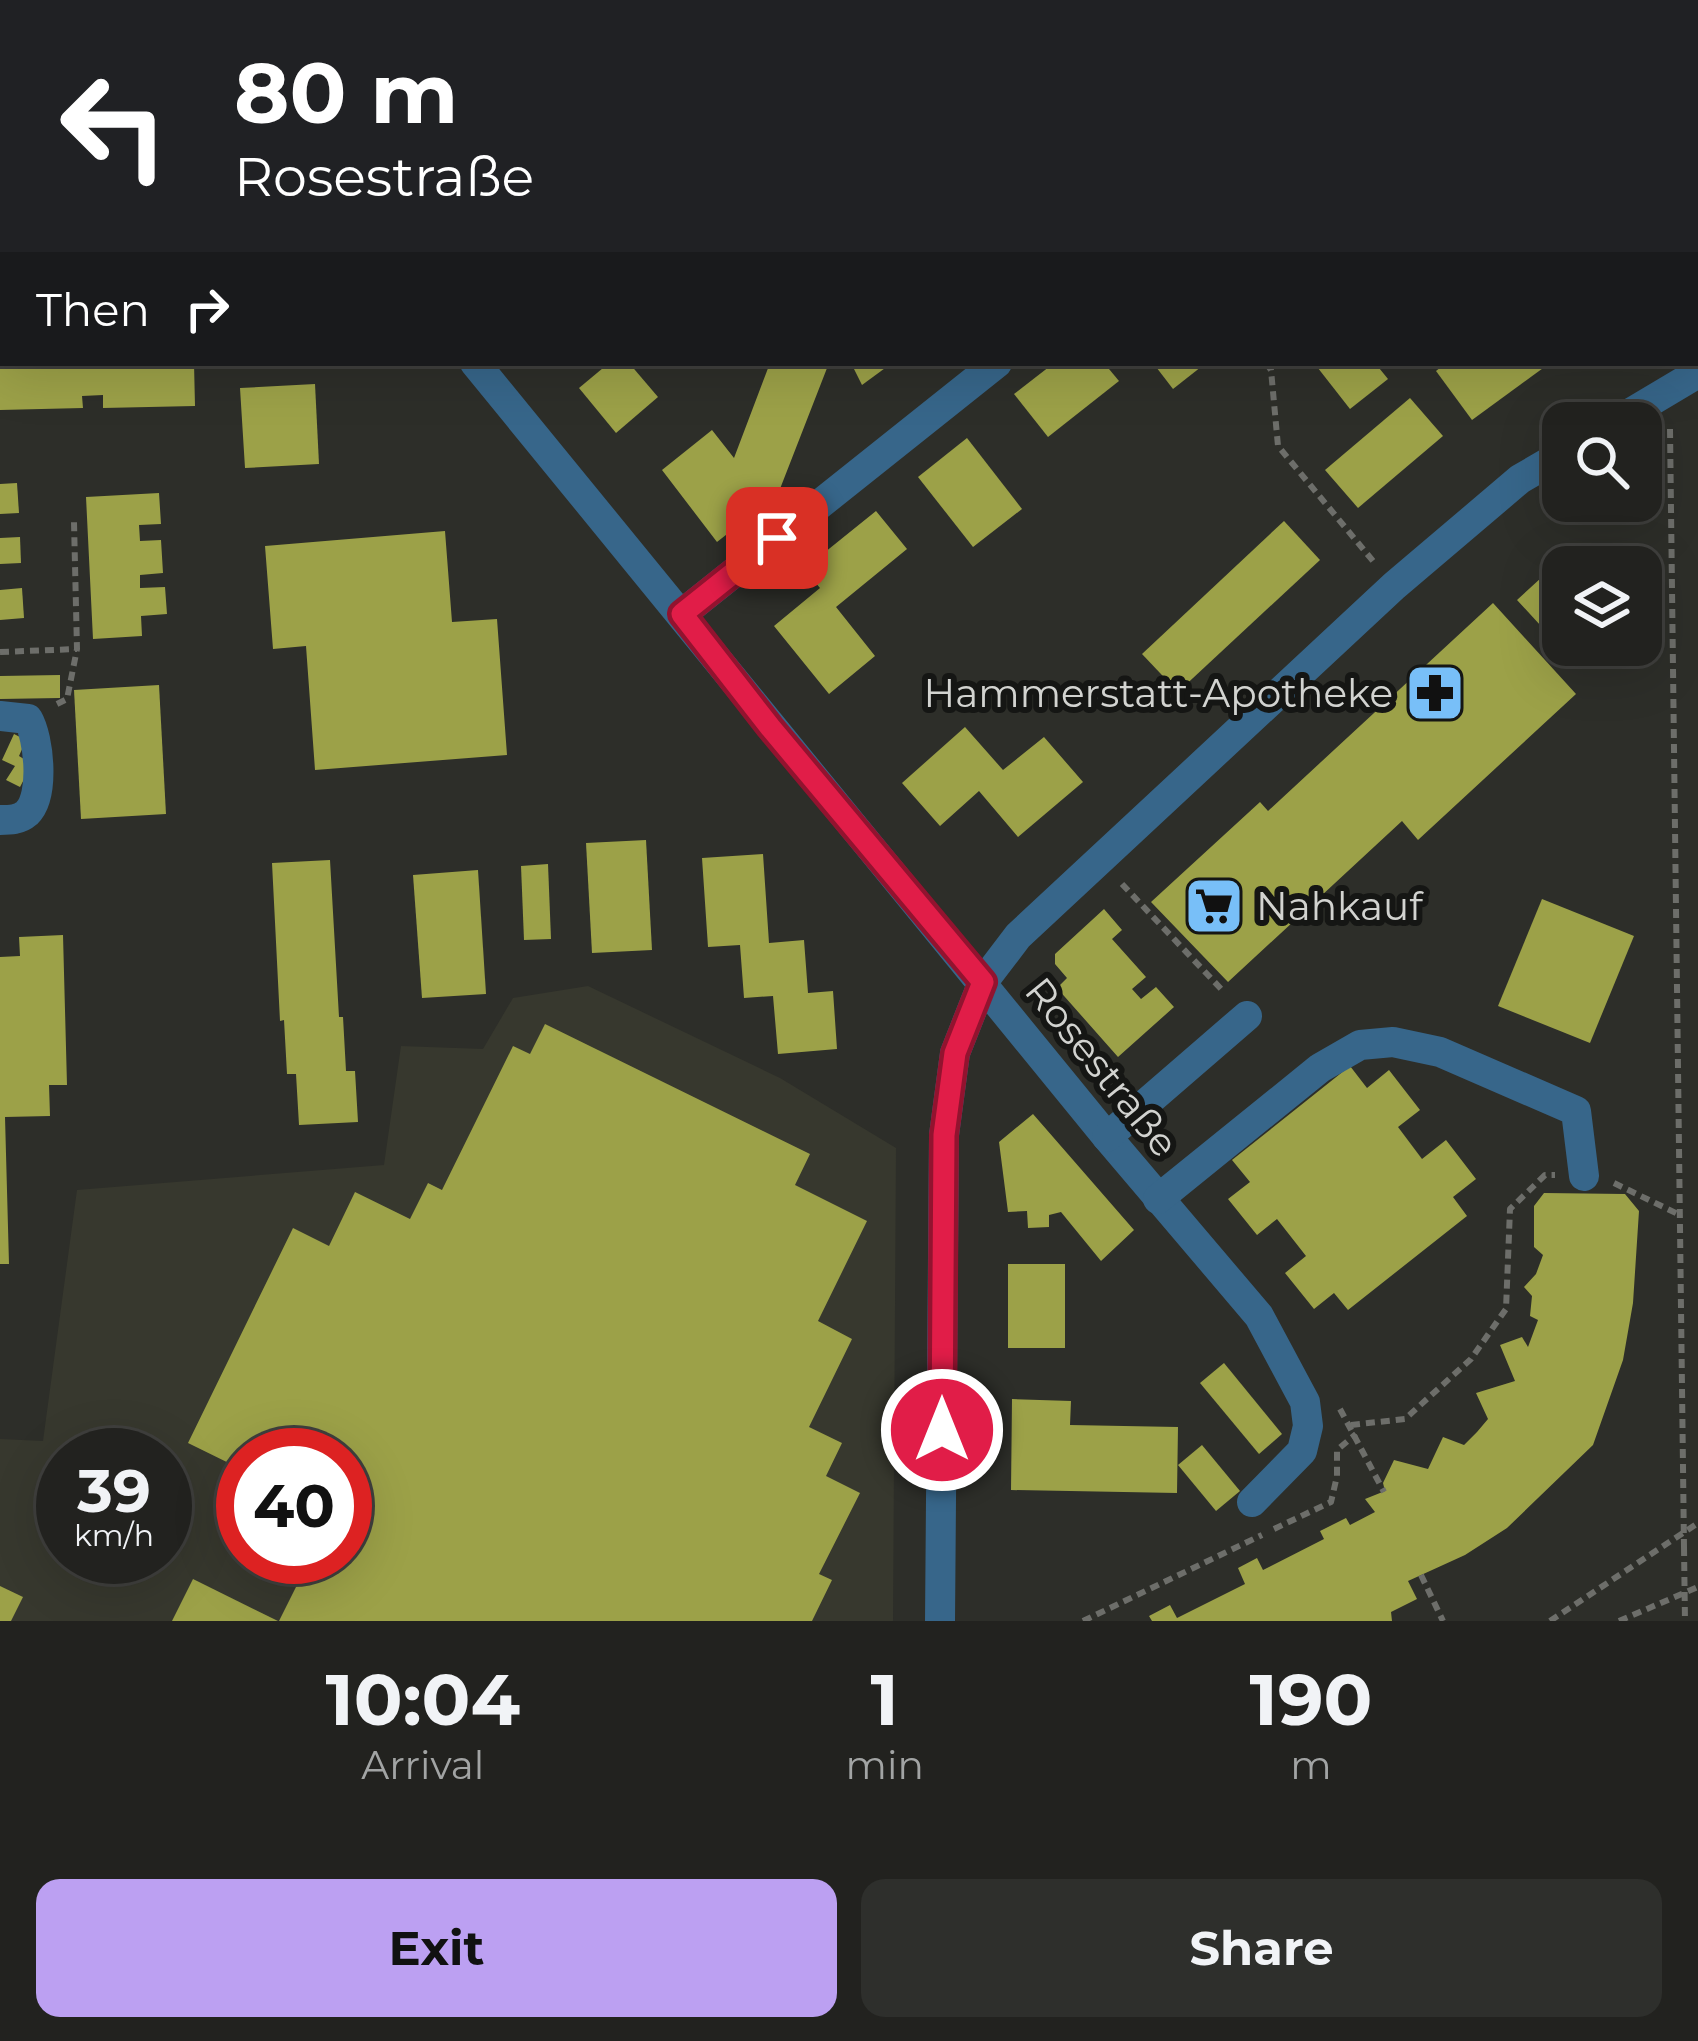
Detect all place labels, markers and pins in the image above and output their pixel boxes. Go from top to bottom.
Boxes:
pin [726,487,828,589]
pharmacy icon: Hammerstatt-Apotheke [1404,662,1466,724]
place label: Hammerstatt-Apotheke [924,669,1393,717]
supermarket icon: Nahkauf [1183,875,1245,937]
place label: Nahkauf [1256,882,1424,930]

